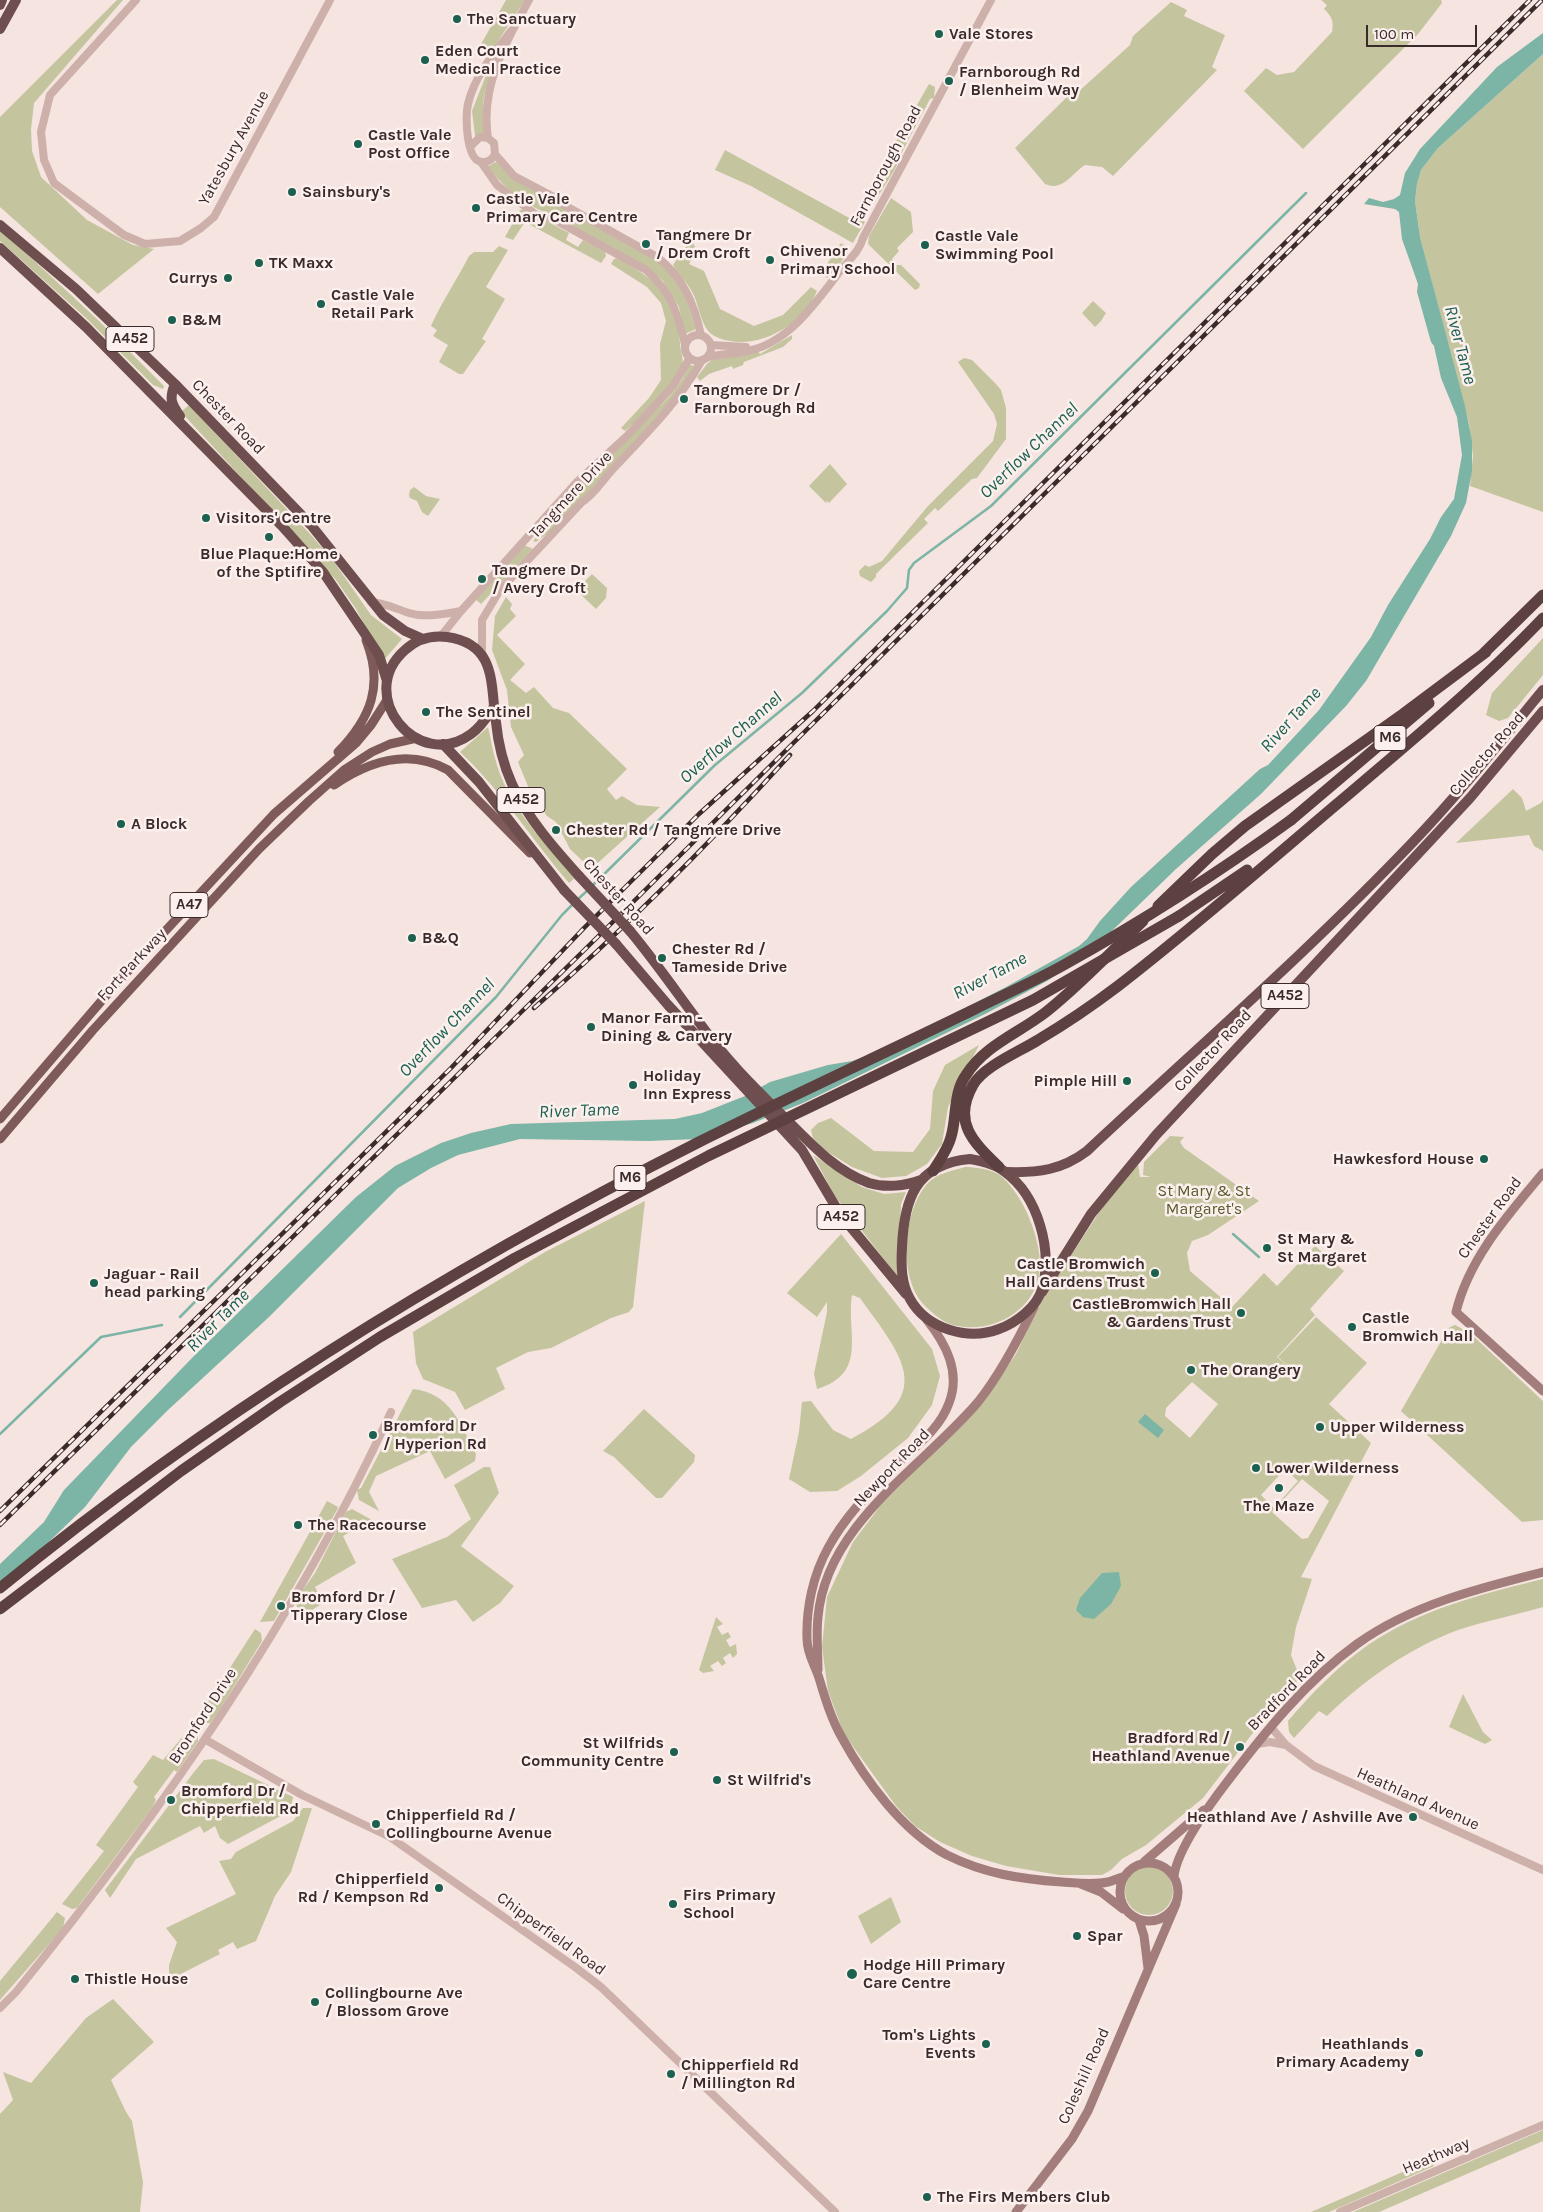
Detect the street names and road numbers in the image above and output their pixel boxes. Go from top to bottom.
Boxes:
street label: Yatesbury Avenue [195,87,273,209]
street label: Farnborough Road [846,102,926,230]
road number: A452 [106,326,154,352]
street label: Chester Road [187,376,269,458]
street label: Tangmere Drive [526,447,616,543]
street label: Collector Road [1445,708,1529,800]
road number: M6 [1374,726,1406,750]
road number: A452 [497,788,545,812]
street label: Chester Road [579,855,657,939]
road number: A47 [170,892,208,918]
street label: Fort Parkway [93,925,171,1005]
road number: A452 [1261,984,1309,1008]
street label: Collector Road [1170,1006,1256,1096]
road number: M6 [614,1166,646,1190]
street label: Chester Road [1454,1173,1526,1263]
road number: A452 [817,1204,865,1230]
street label: Newport Road [850,1425,934,1511]
street label: Bradford Road [1244,1647,1330,1735]
street label: Bromford Drive [165,1665,241,1767]
street label: Heathland Avenue [1354,1763,1482,1835]
street label: Chipperfield Road [493,1888,609,1980]
street label: Coleshill Road [1054,2025,1114,2127]
street label: Heathway [1399,2133,1473,2179]

